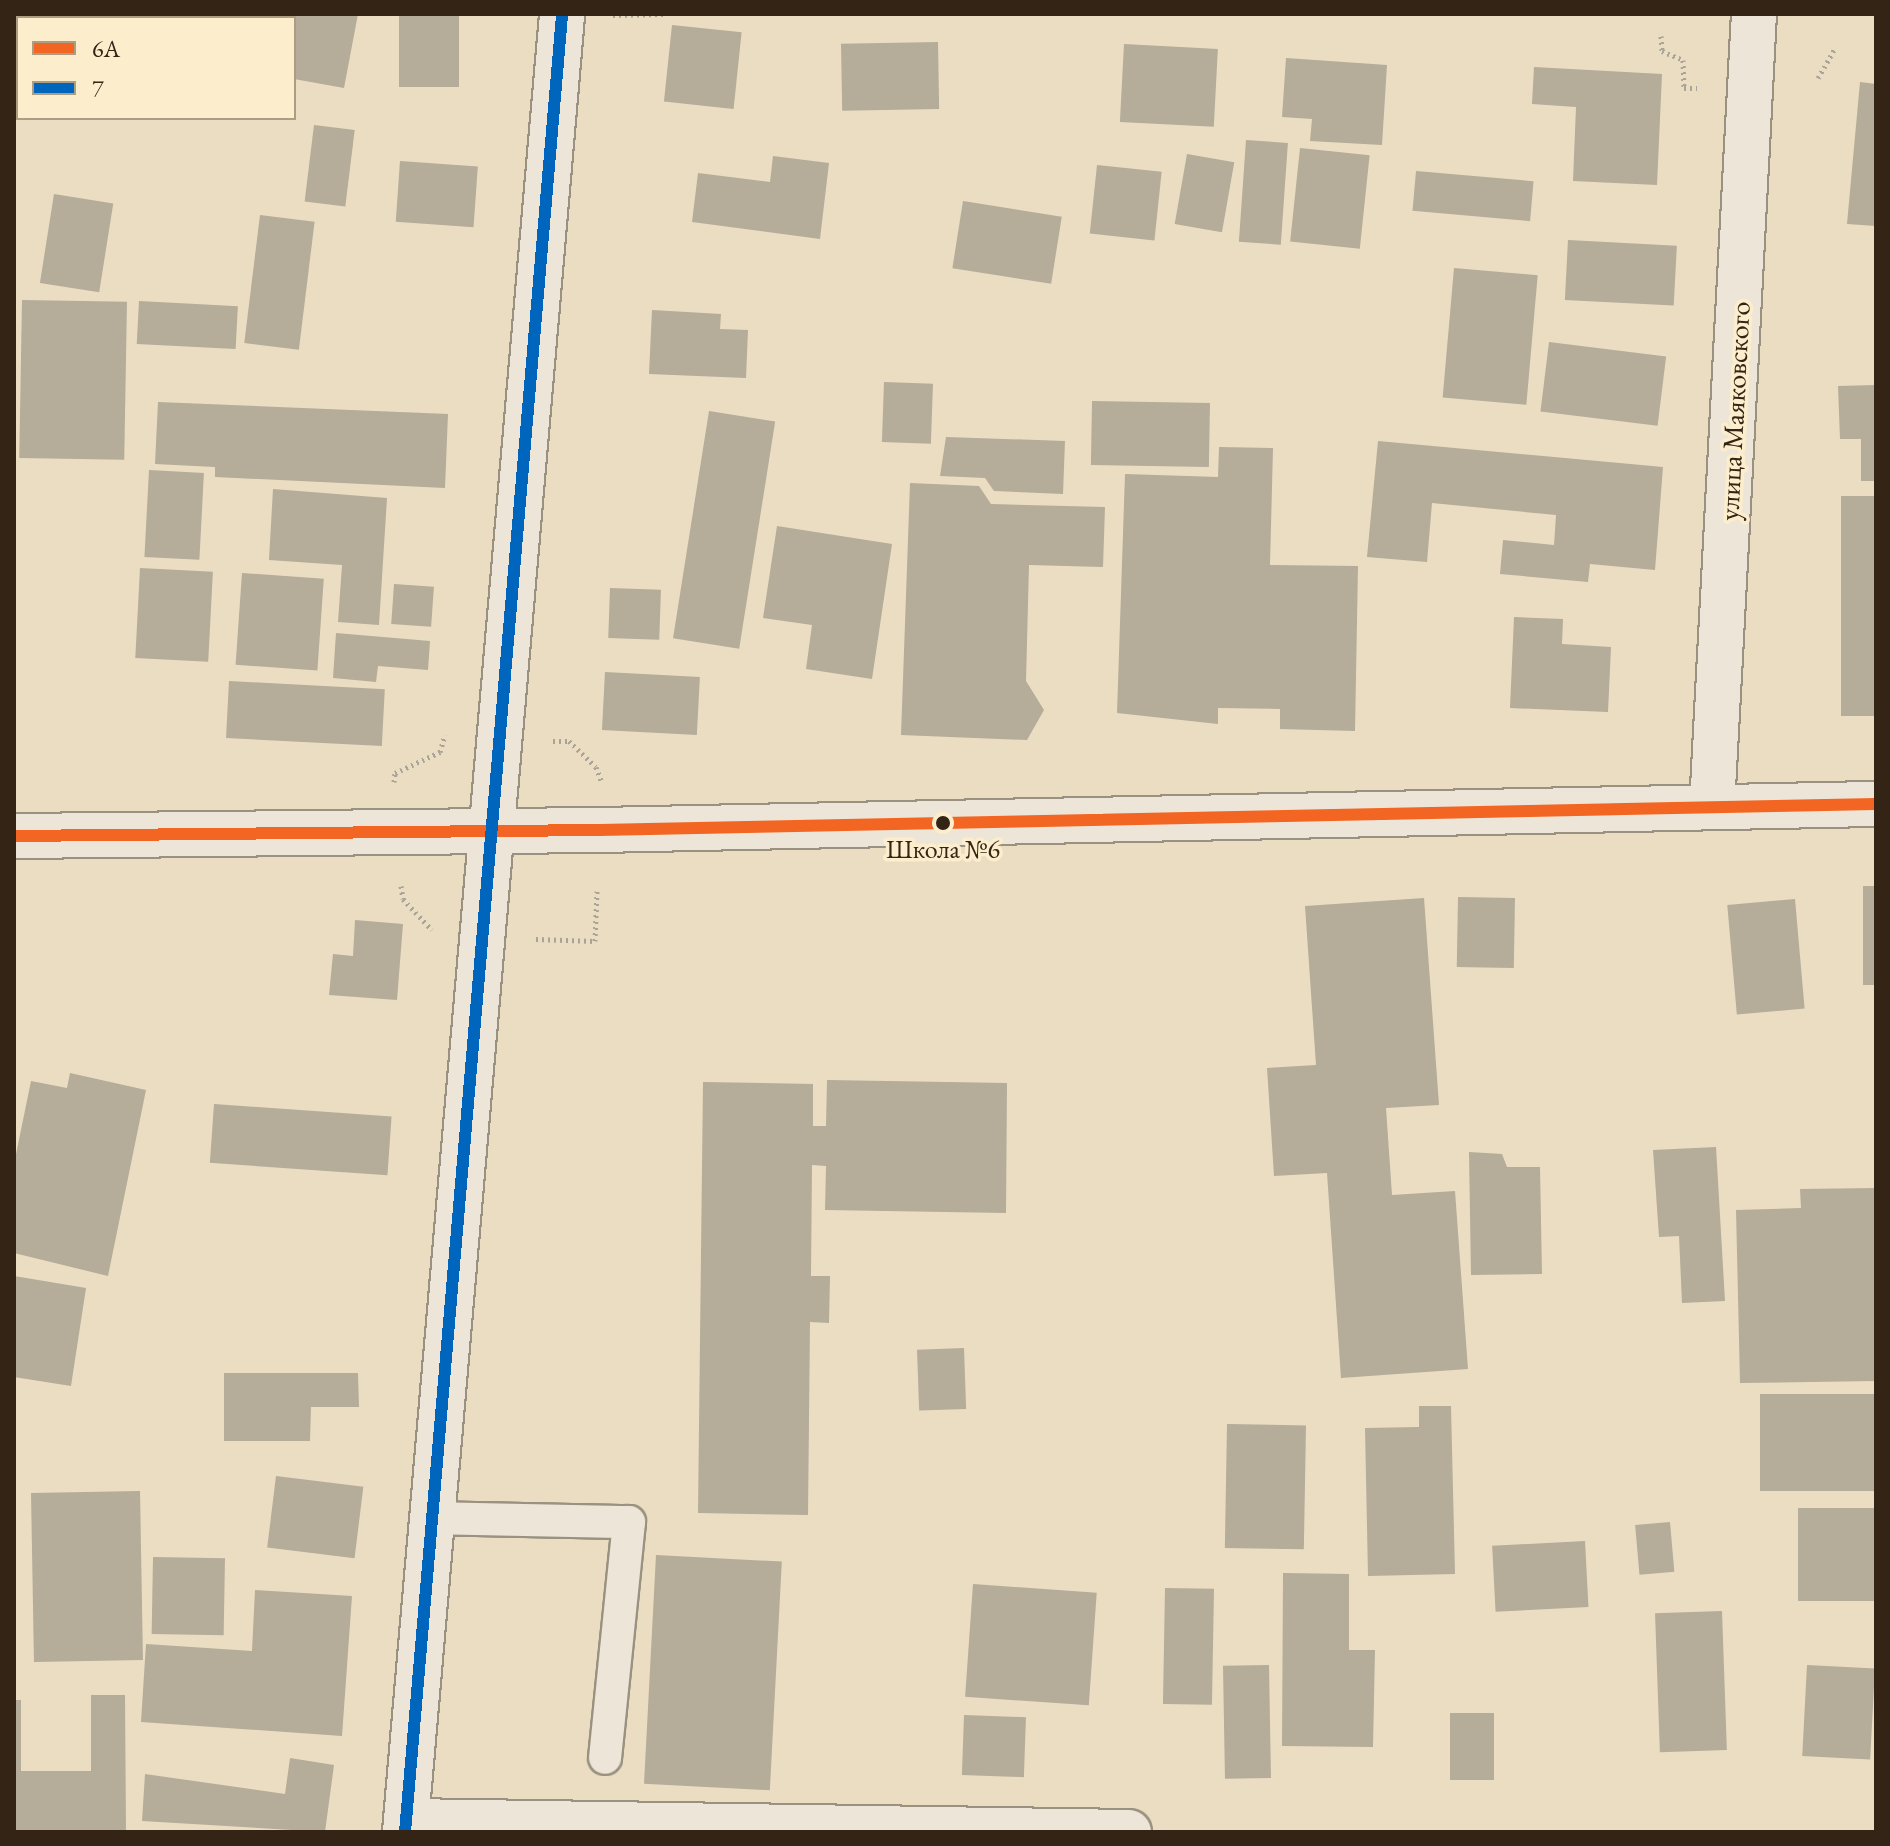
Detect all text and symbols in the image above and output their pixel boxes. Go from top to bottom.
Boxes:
legend [16,16,296,120]
text: 6А [92,33,120,64]
text: 7 [92,73,104,104]
street label: улица Маяковского [1711,301,1757,521]
marker: Школа №6 [935,815,951,831]
place label: Школа №6 [886,834,1000,866]

